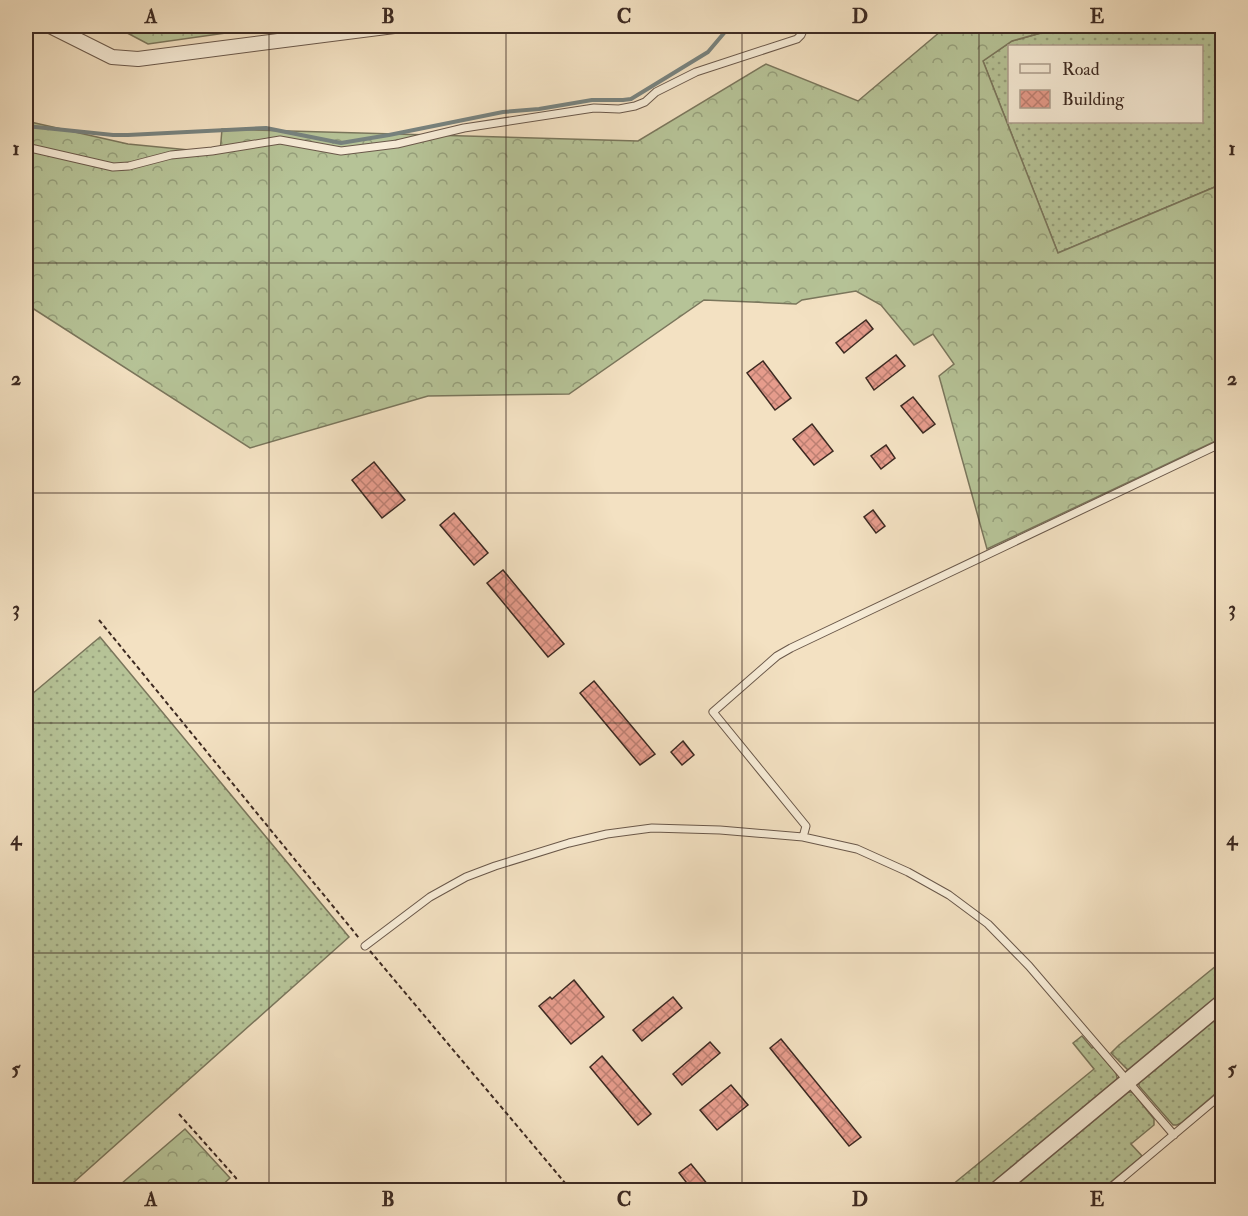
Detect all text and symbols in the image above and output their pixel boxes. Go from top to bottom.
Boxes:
text: A [144,4,158,29]
text: B [381,4,395,29]
text: C [617,4,631,29]
text: D [852,4,868,29]
text: E [1090,4,1105,29]
legend [1008,45,1203,123]
text: Road [1062,58,1100,81]
text: Building [1062,88,1125,111]
text: 1 [12,136,20,161]
text: 1 [1228,136,1236,161]
text: 2 [11,366,21,391]
text: 2 [1227,366,1237,391]
text: 3 [12,596,20,621]
text: 3 [1228,596,1236,621]
text: 4 [10,826,23,851]
text: 4 [1226,826,1239,851]
text: 5 [12,1056,22,1081]
text: 5 [1228,1056,1238,1081]
text: A [144,1187,158,1212]
text: B [381,1187,395,1212]
text: C [617,1187,631,1212]
text: D [852,1187,868,1212]
text: E [1090,1187,1105,1212]

